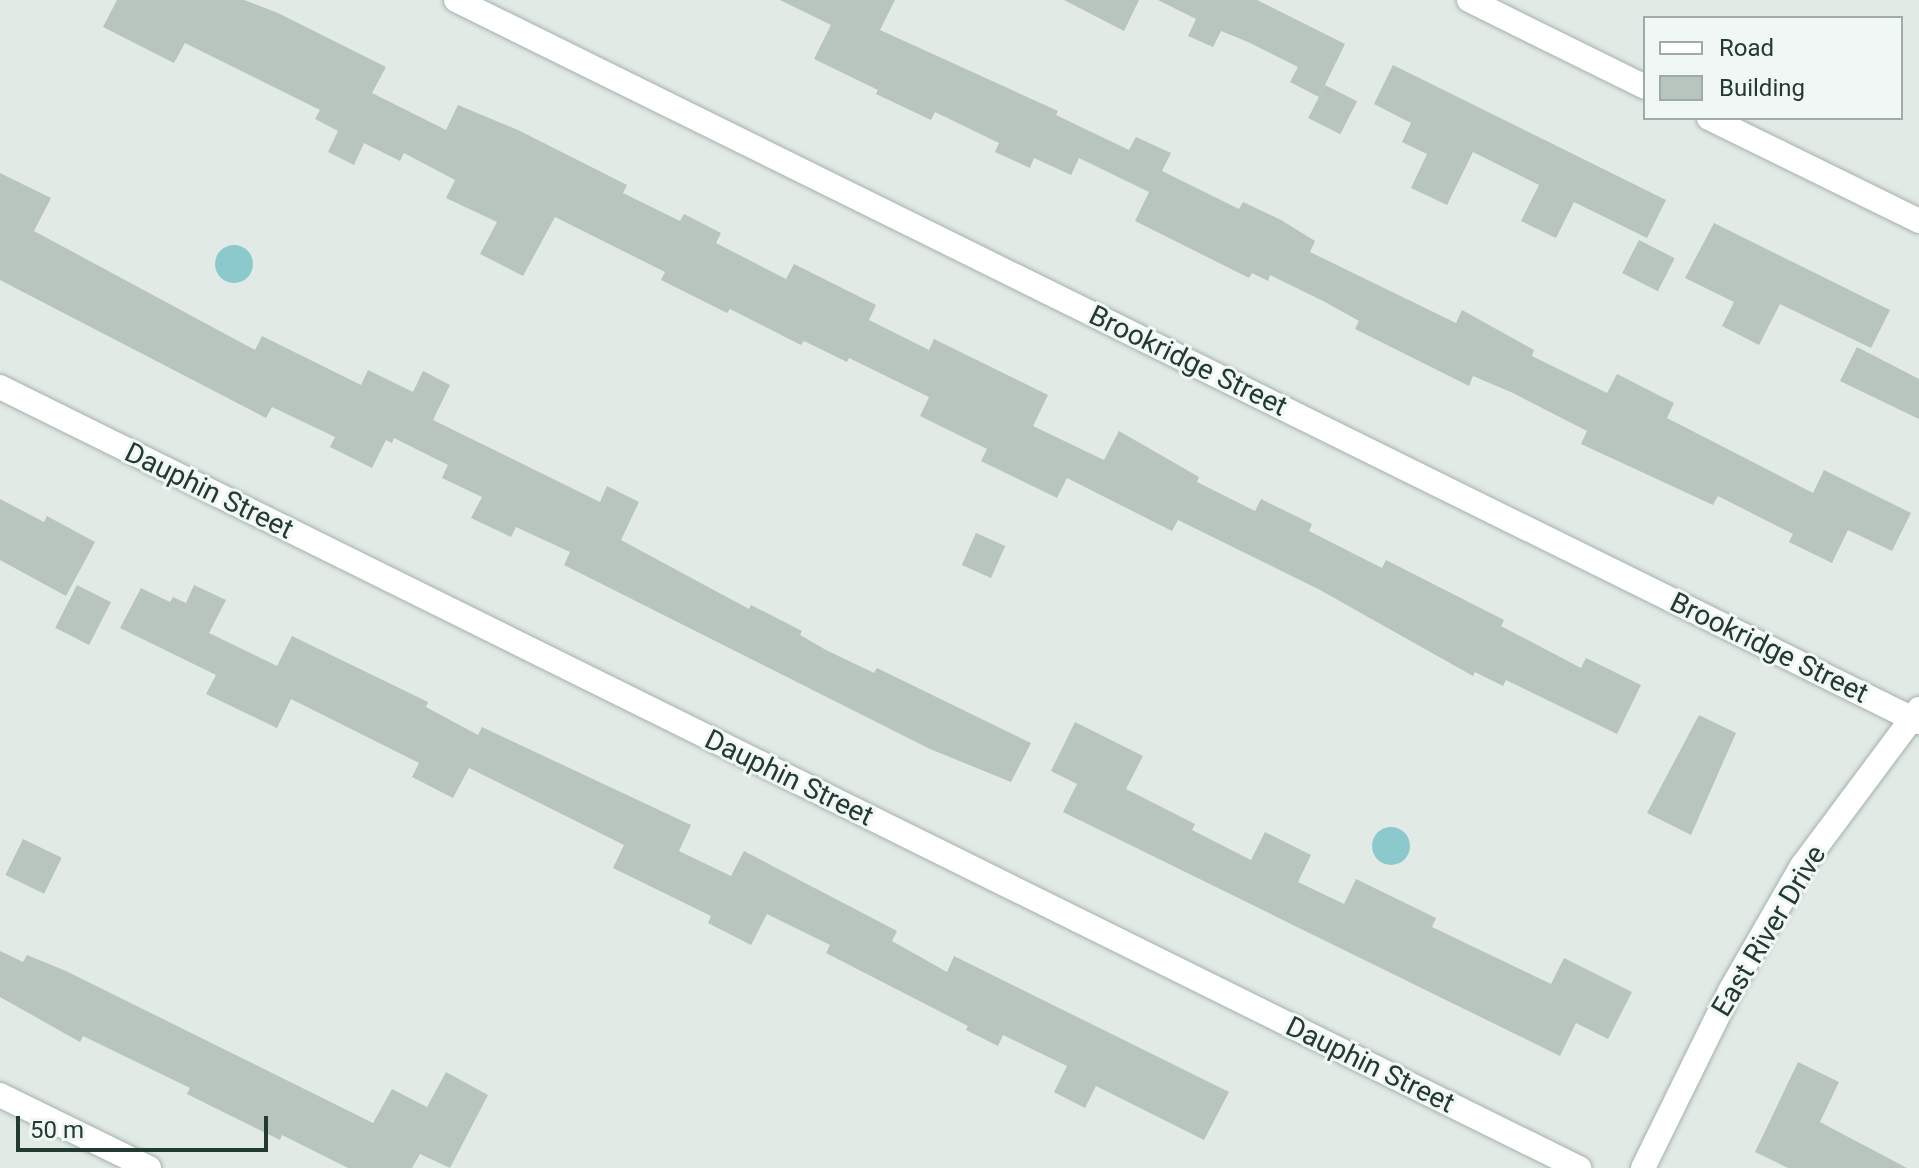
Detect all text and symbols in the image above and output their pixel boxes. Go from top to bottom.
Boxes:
legend [1643,16,1903,120]
text: Road [1719,34,1774,62]
text: Building [1719,74,1805,102]
street label: Brookridge Street [1083,298,1293,424]
street label: Dauphin Street [119,436,299,546]
street label: Brookridge Street [1664,585,1874,711]
street label: Dauphin Street [699,723,879,833]
street label: East River Drive [1705,839,1833,1023]
street label: Dauphin Street [1280,1010,1460,1120]
scale bar [20,1100,272,1150]
text: 50 m [30,1116,84,1144]

